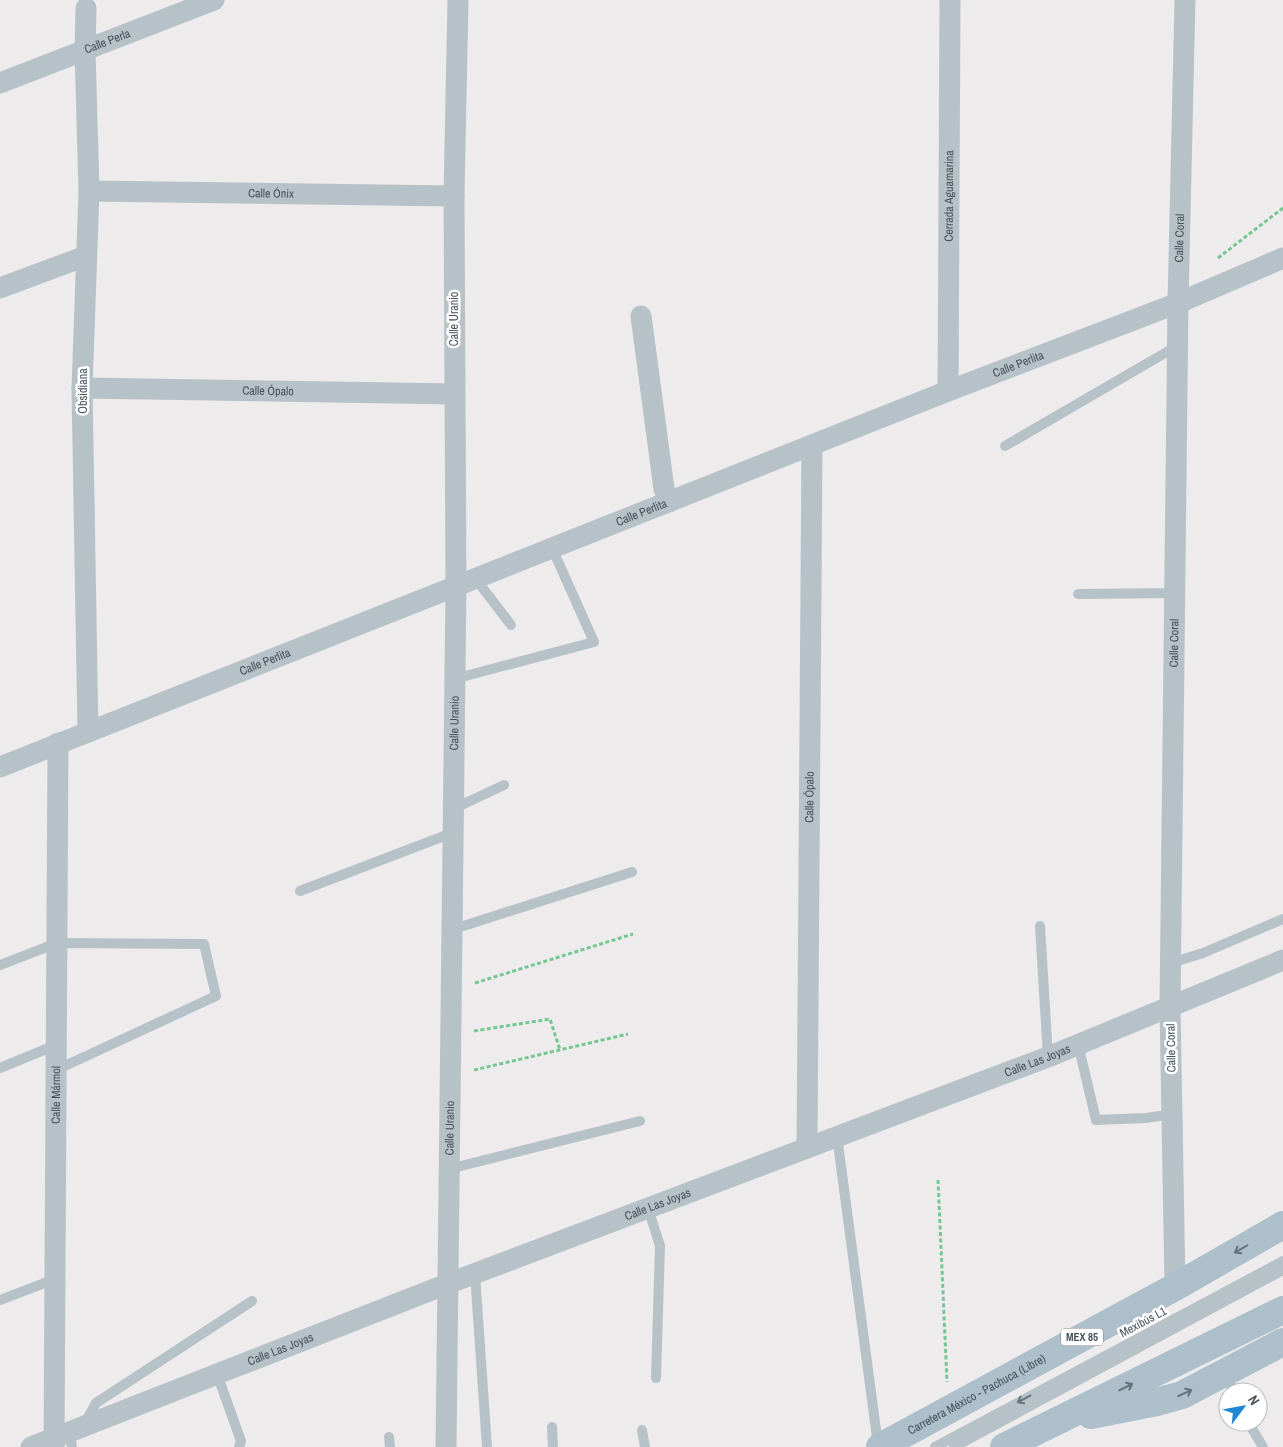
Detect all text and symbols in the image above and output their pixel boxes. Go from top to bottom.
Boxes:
street label: Calle Perla [82,25,133,58]
street label: Cerrada Aguamarina [941,150,957,242]
street label: Calle Ónix [248,185,294,202]
street label: Calle Coral [1171,214,1188,263]
street label: Calle Uranio [446,292,462,346]
street label: Calle Perlita [990,347,1047,381]
street label: Obsidiana [75,368,91,414]
street label: Calle Ópalo [242,383,294,399]
street label: Calle Perlita [613,495,670,530]
street label: Calle Coral [1166,619,1182,668]
street label: Calle Perlita [237,644,293,679]
street label: Calle Uranio [446,696,463,751]
street label: Calle Ópalo [801,771,818,823]
street label: Calle Coral [1163,1024,1179,1072]
street label: Calle Las Joyas [1002,1041,1073,1081]
street label: Calle Mármol [48,1066,64,1124]
street label: Calle Uranio [441,1101,458,1156]
street label: Calle Las Joyas [622,1185,693,1224]
one-way arrow [1234,1245,1248,1255]
street label: Mexibús L1 [1117,1303,1170,1341]
road number: MEX 85 [1061,1328,1103,1345]
street label: Calle Las Joyas [245,1329,316,1369]
street label: Carretera México - Pachuca (Libre) [905,1351,1049,1439]
one-way arrow [1118,1382,1133,1391]
north arrow [1218,1382,1268,1432]
one-way arrow [1177,1387,1192,1397]
text: N [1244,1392,1264,1408]
one-way arrow [1017,1395,1032,1405]

